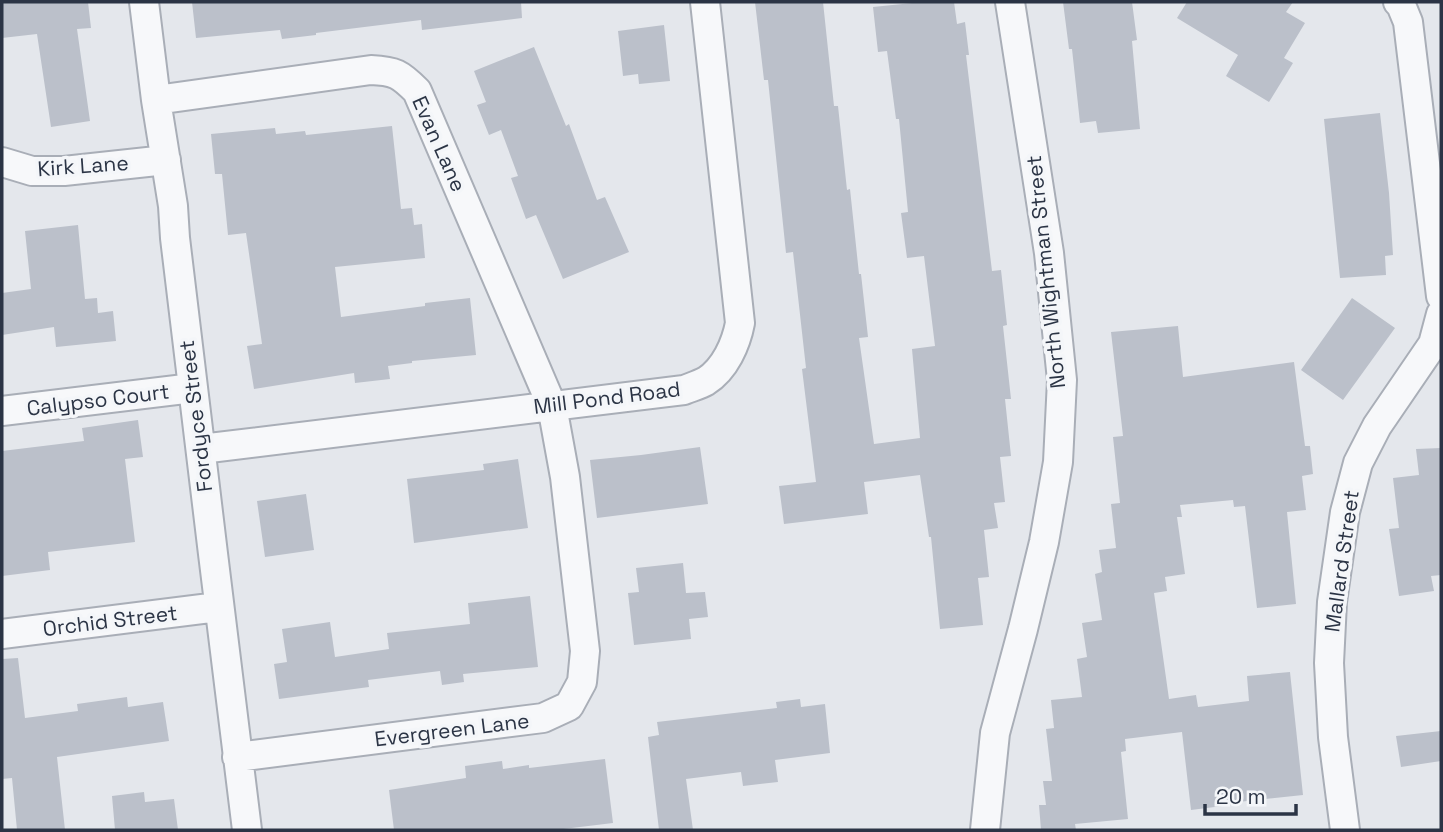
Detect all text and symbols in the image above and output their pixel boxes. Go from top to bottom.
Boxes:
street label: Evan Lane [406,92,473,196]
street label: Kirk Lane [36,149,130,182]
street label: North Wightman Street [1020,154,1071,390]
street label: Fordyce Street [173,339,218,493]
street label: Mill Pond Road [532,375,682,420]
street label: Calypso Court [25,377,171,422]
street label: Mallard Street [1318,488,1365,634]
street label: Orchid Street [41,599,179,642]
street label: Evergreen Lane [373,707,531,752]
scale bar [1205,772,1296,816]
text: 20 m [1216,783,1266,810]

